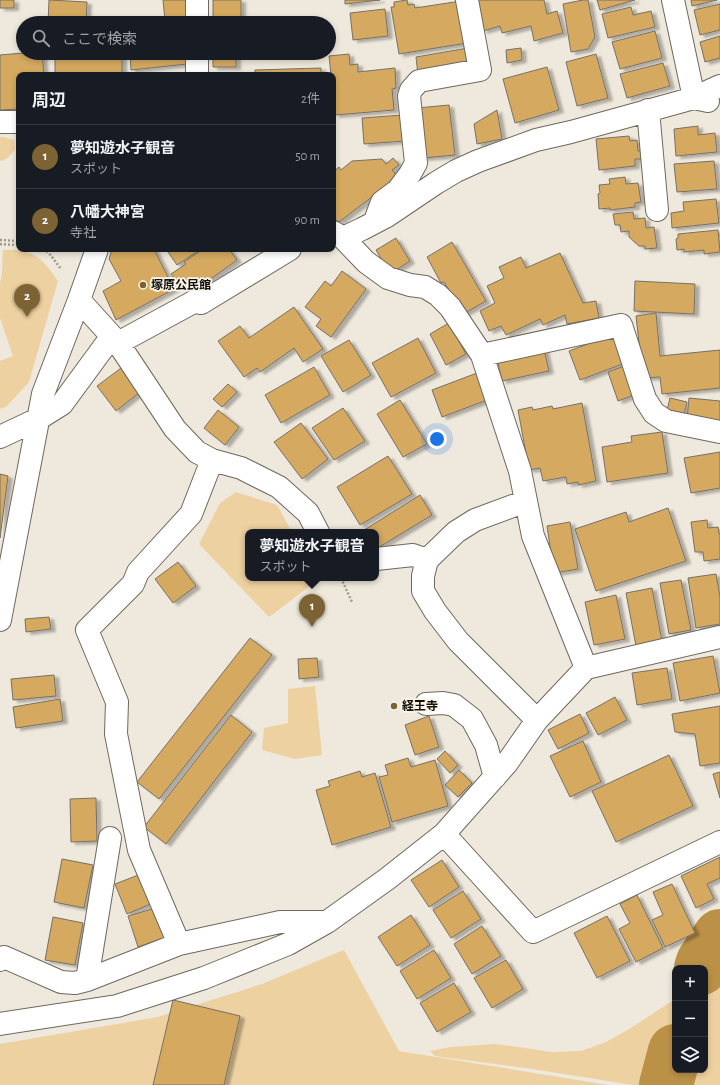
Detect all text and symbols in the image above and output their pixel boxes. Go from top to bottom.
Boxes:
search box [16,16,336,60]
icon: search [30,27,52,49]
text: ここで検索 [62,32,137,47]
text: 周辺 [32,92,66,109]
text: 2件 [301,93,320,106]
text: 夢知遊水子観音 [70,141,175,156]
text: 1 [43,150,47,163]
text: 50 m [295,150,320,163]
text: スポット [70,163,122,176]
text: 八幡大神宮 [70,205,145,220]
text: 2 [42,214,48,227]
text: 90 m [294,214,320,227]
text: 寺社 [70,227,96,240]
place label: 塚原公民館 [151,279,211,291]
marker: 塚原公民館 [138,280,148,290]
pin: 2 [14,284,40,317]
your location [427,429,447,449]
popup [245,529,379,581]
text: 夢知遊水子観音 [259,539,365,554]
text: スポット [259,561,312,574]
pin: 1 [299,594,325,627]
place label: 経王寺 [402,699,438,712]
marker: 経王寺 [389,701,399,711]
map controls [672,965,708,1073]
button: + [672,965,708,1001]
button: − [672,1001,708,1037]
button: layers [672,1037,708,1073]

